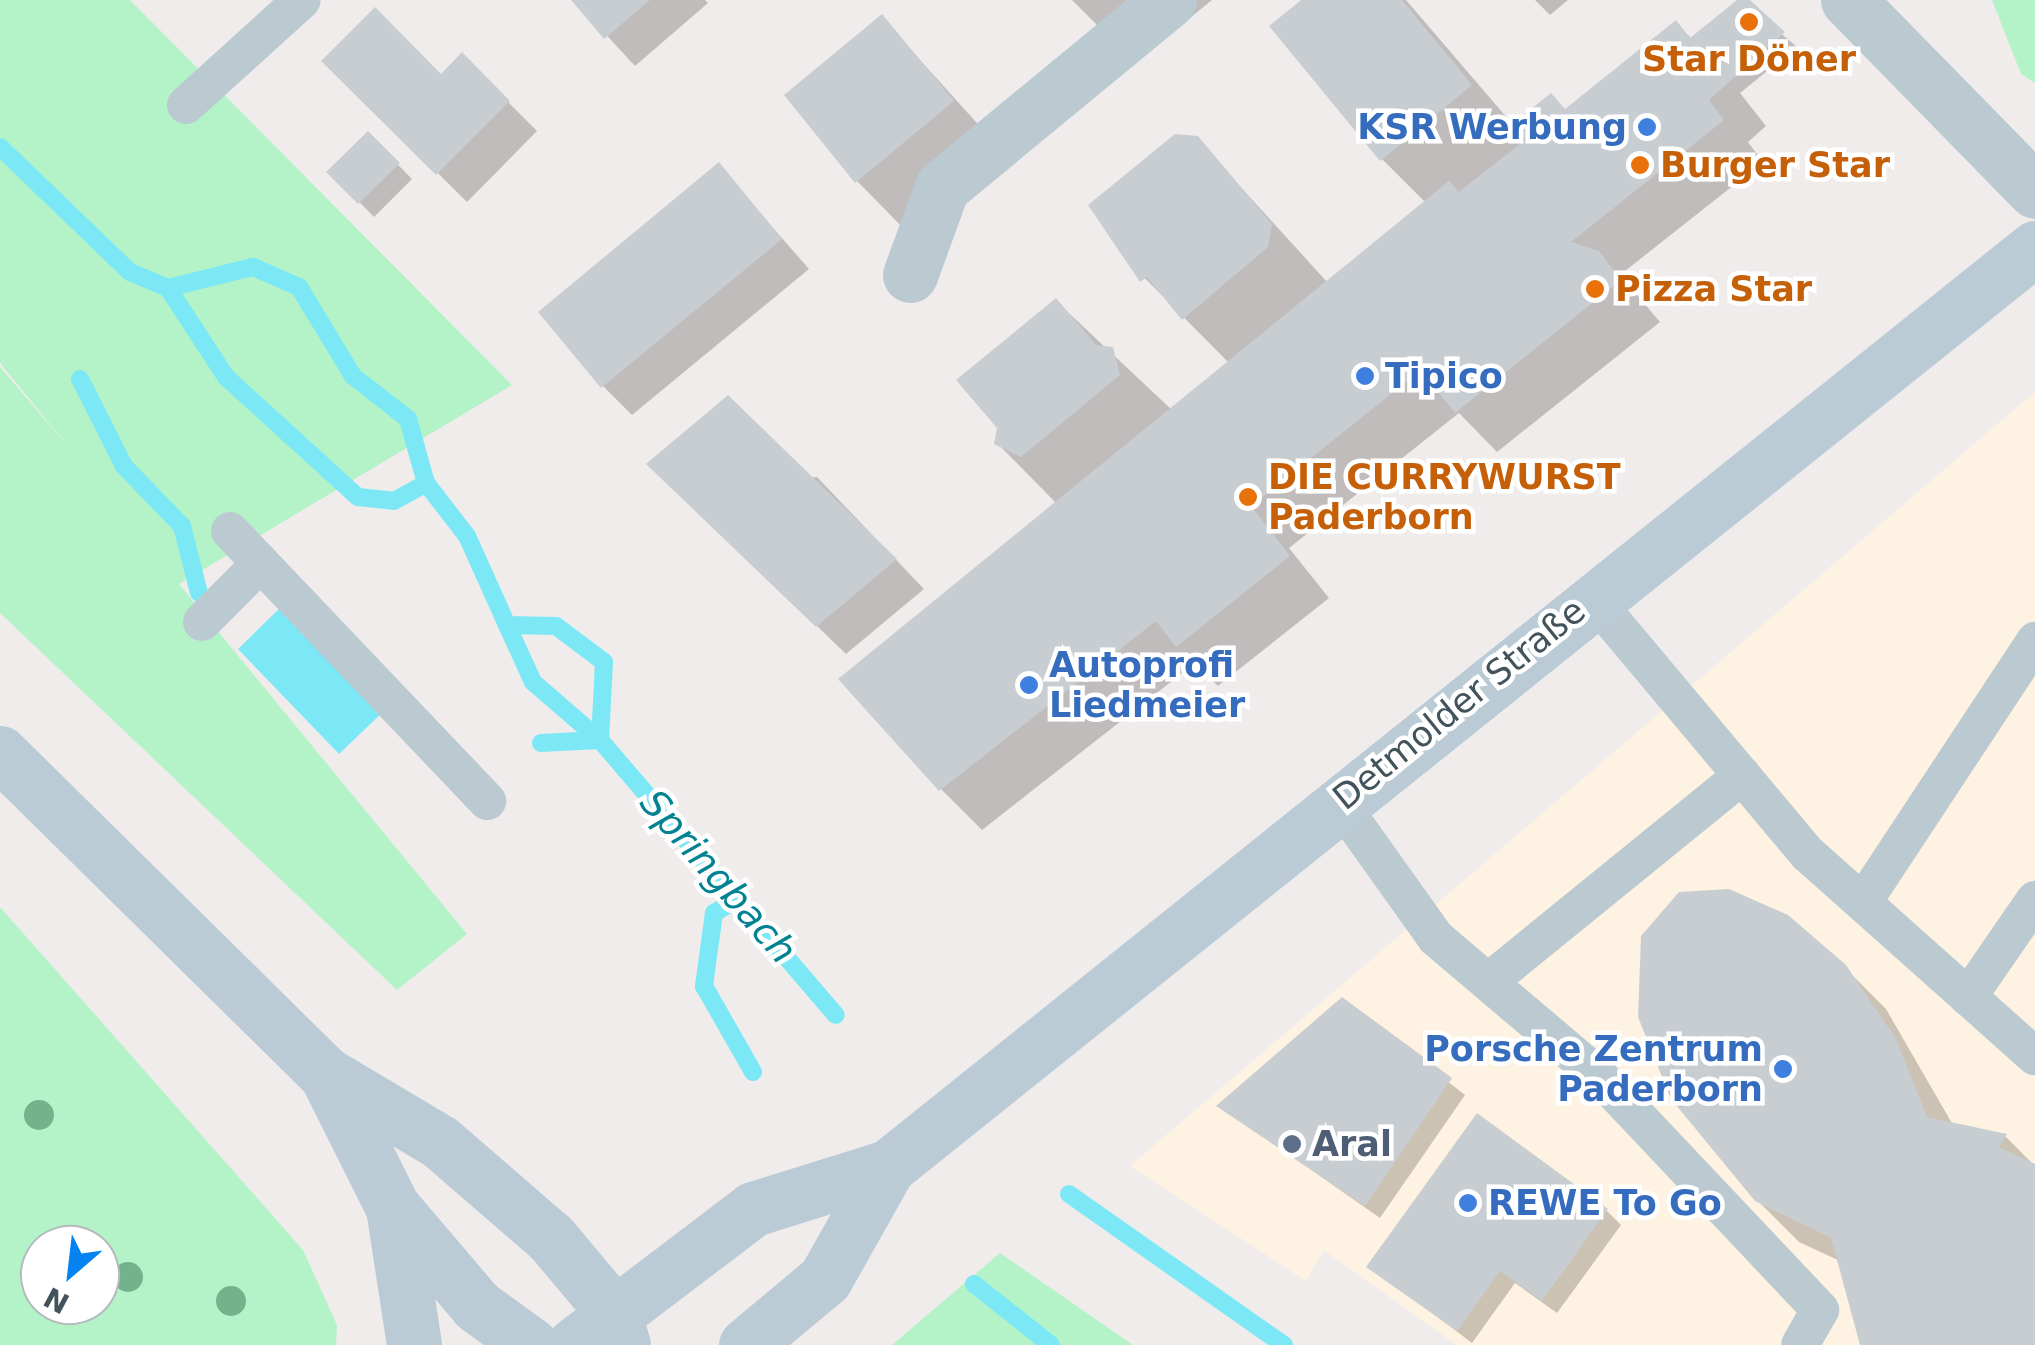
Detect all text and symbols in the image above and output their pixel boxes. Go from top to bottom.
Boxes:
marker: Star Döner [1738,11,1760,33]
place label: Star Döner [1642,38,1856,80]
place label: KSR Werbung [1357,106,1627,148]
marker: KSR Werbung [1636,116,1658,138]
place label: Burger Star [1660,144,1890,186]
marker: Burger Star [1629,154,1651,176]
place label: Pizza Star [1615,268,1812,310]
marker: Pizza Star [1584,278,1606,300]
place label: Tipico [1385,355,1503,397]
marker: Tipico [1354,365,1376,387]
place label: DIE CURRYWURST Paderborn [1268,456,1621,538]
marker: DIE CURRYWURST Paderborn [1237,486,1259,508]
street label: Detmolder Straße [1325,589,1593,819]
place label: Autoprofi Liedmeier [1049,644,1245,726]
marker: Autoprofi Liedmeier [1018,674,1040,696]
water label: Springbach [630,781,806,973]
place label: Porsche Zentrum Paderborn [1424,1028,1763,1110]
marker: Porsche Zentrum Paderborn [1772,1058,1794,1080]
place label: Aral [1312,1123,1392,1165]
marker: Aral [1281,1133,1303,1155]
place label: REWE To Go [1488,1182,1722,1224]
marker: REWE To Go [1457,1192,1479,1214]
north arrow [20,1225,120,1325]
text: N [39,1280,75,1320]

